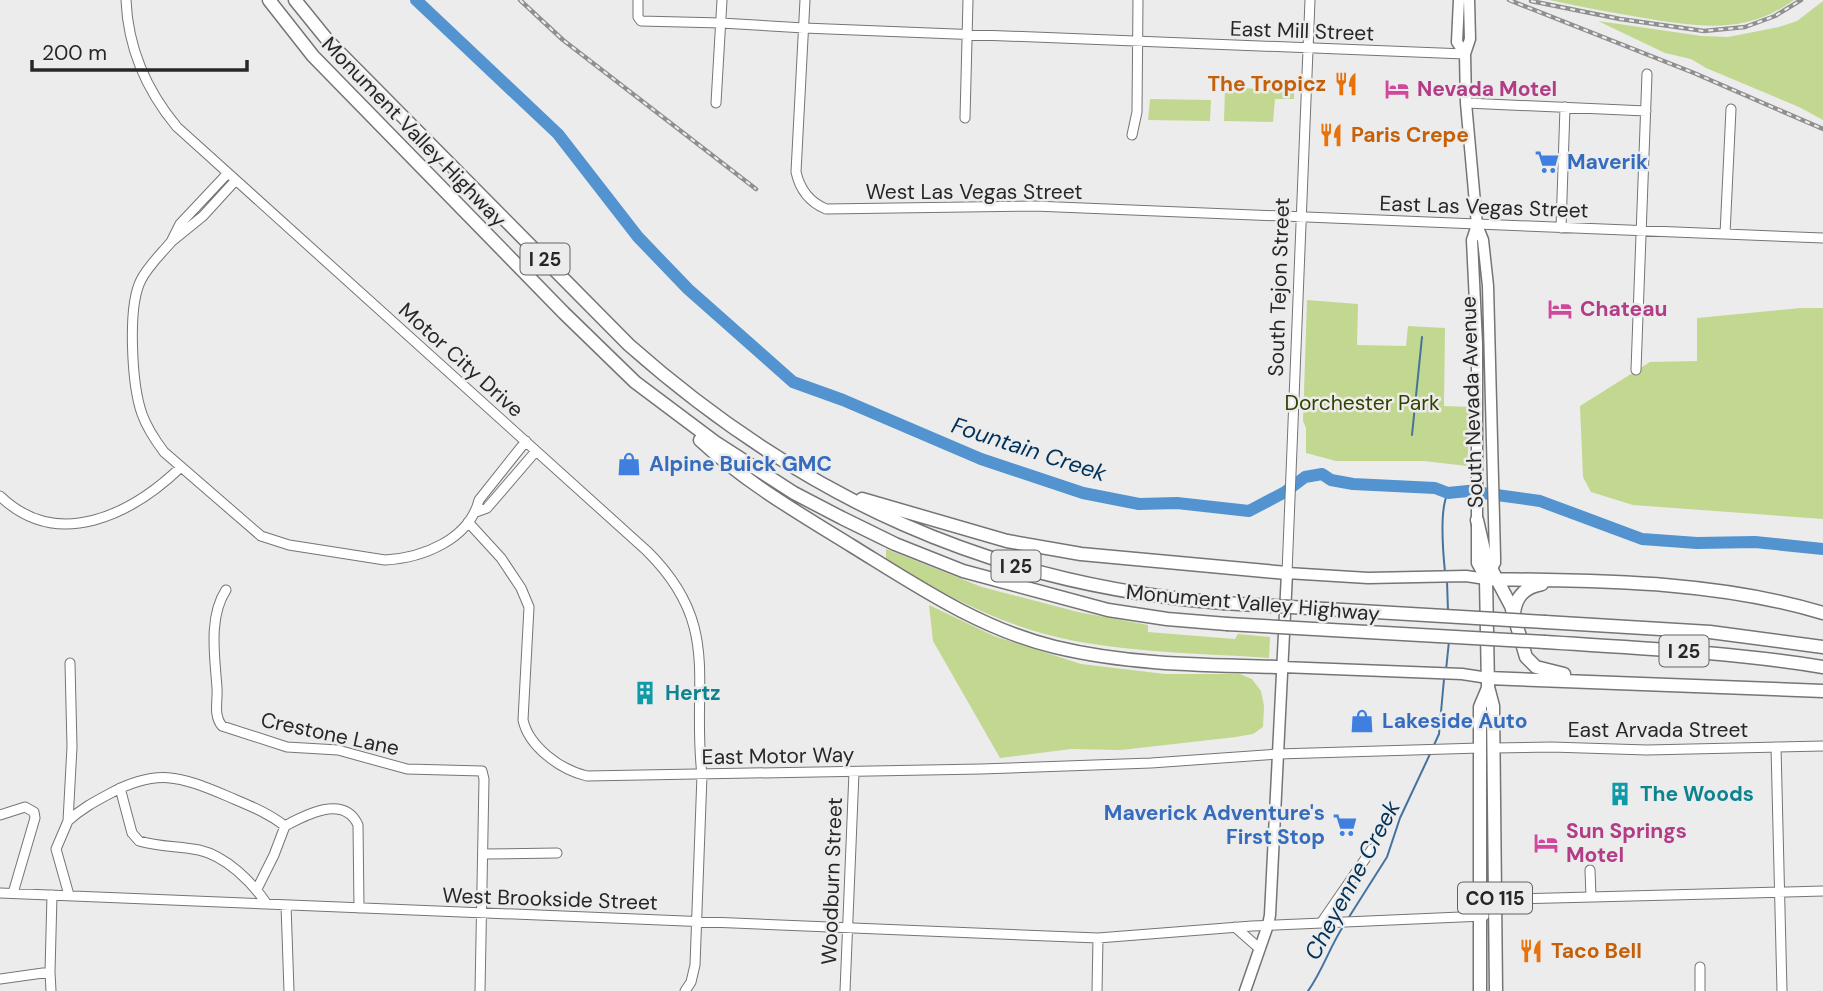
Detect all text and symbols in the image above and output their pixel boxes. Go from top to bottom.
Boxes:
street label: East Mill Street [1229,14,1375,48]
scale bar [32,28,247,72]
street label: Monument Valley Highway [315,31,513,234]
text: 200 m [42,39,107,67]
place label: The Tropicz [1208,70,1326,98]
restaurant icon: The Tropicz [1332,70,1360,98]
hotel icon: Nevada Motel [1383,75,1411,103]
place label: Nevada Motel [1417,75,1557,103]
restaurant icon: Paris Crepe [1317,121,1345,149]
place label: Paris Crepe [1351,121,1469,149]
supermarket icon: Maverik [1533,148,1561,176]
place label: Maverik [1567,148,1648,176]
street label: West Las Vegas Street [865,178,1083,206]
street label: East Las Vegas Street [1379,189,1589,225]
street label: South Tejon Street [1262,197,1296,377]
road number: I 25 [520,244,570,274]
street label: South Nevada Avenue [1454,295,1490,508]
hotel icon: Chateau [1546,295,1574,323]
place label: Chateau [1580,295,1667,323]
street label: Motor City Drive [393,296,529,424]
park label: Dorchester Park [1284,389,1440,417]
water label: Fountain Creek [948,410,1110,488]
shop icon: Alpine Buick GMC [615,450,643,478]
place label: Alpine Buick GMC [649,450,832,478]
road number: I 25 [992,551,1040,582]
street label: Monument Valley Highway [1125,578,1381,628]
road number: I 25 [1660,636,1708,666]
building icon: Hertz [631,679,659,707]
place label: Hertz [665,679,721,707]
street label: Crestone Lane [258,706,402,762]
shop icon: Lakeside Auto [1348,707,1376,735]
place label: Lakeside Auto [1382,707,1527,735]
street label: East Arvada Street [1568,716,1748,744]
street label: East Motor Way [701,741,855,771]
building icon: The Woods [1606,780,1634,808]
place label: The Woods [1640,780,1754,808]
water label: Cheyenne Creek [1297,795,1407,965]
street label: Woodburn Street [815,797,849,965]
place label: Maverick Adventure's First Stop [1104,799,1325,851]
supermarket icon: Maverick Adventure's First Stop [1331,811,1359,839]
place label: Sun Springs Motel [1566,817,1687,869]
hotel icon: Sun Springs Motel [1532,829,1560,857]
street label: West Brookside Street [442,881,658,917]
road number: CO 115 [1458,882,1532,914]
restaurant icon: Taco Bell [1517,937,1545,965]
place label: Taco Bell [1551,937,1642,965]

